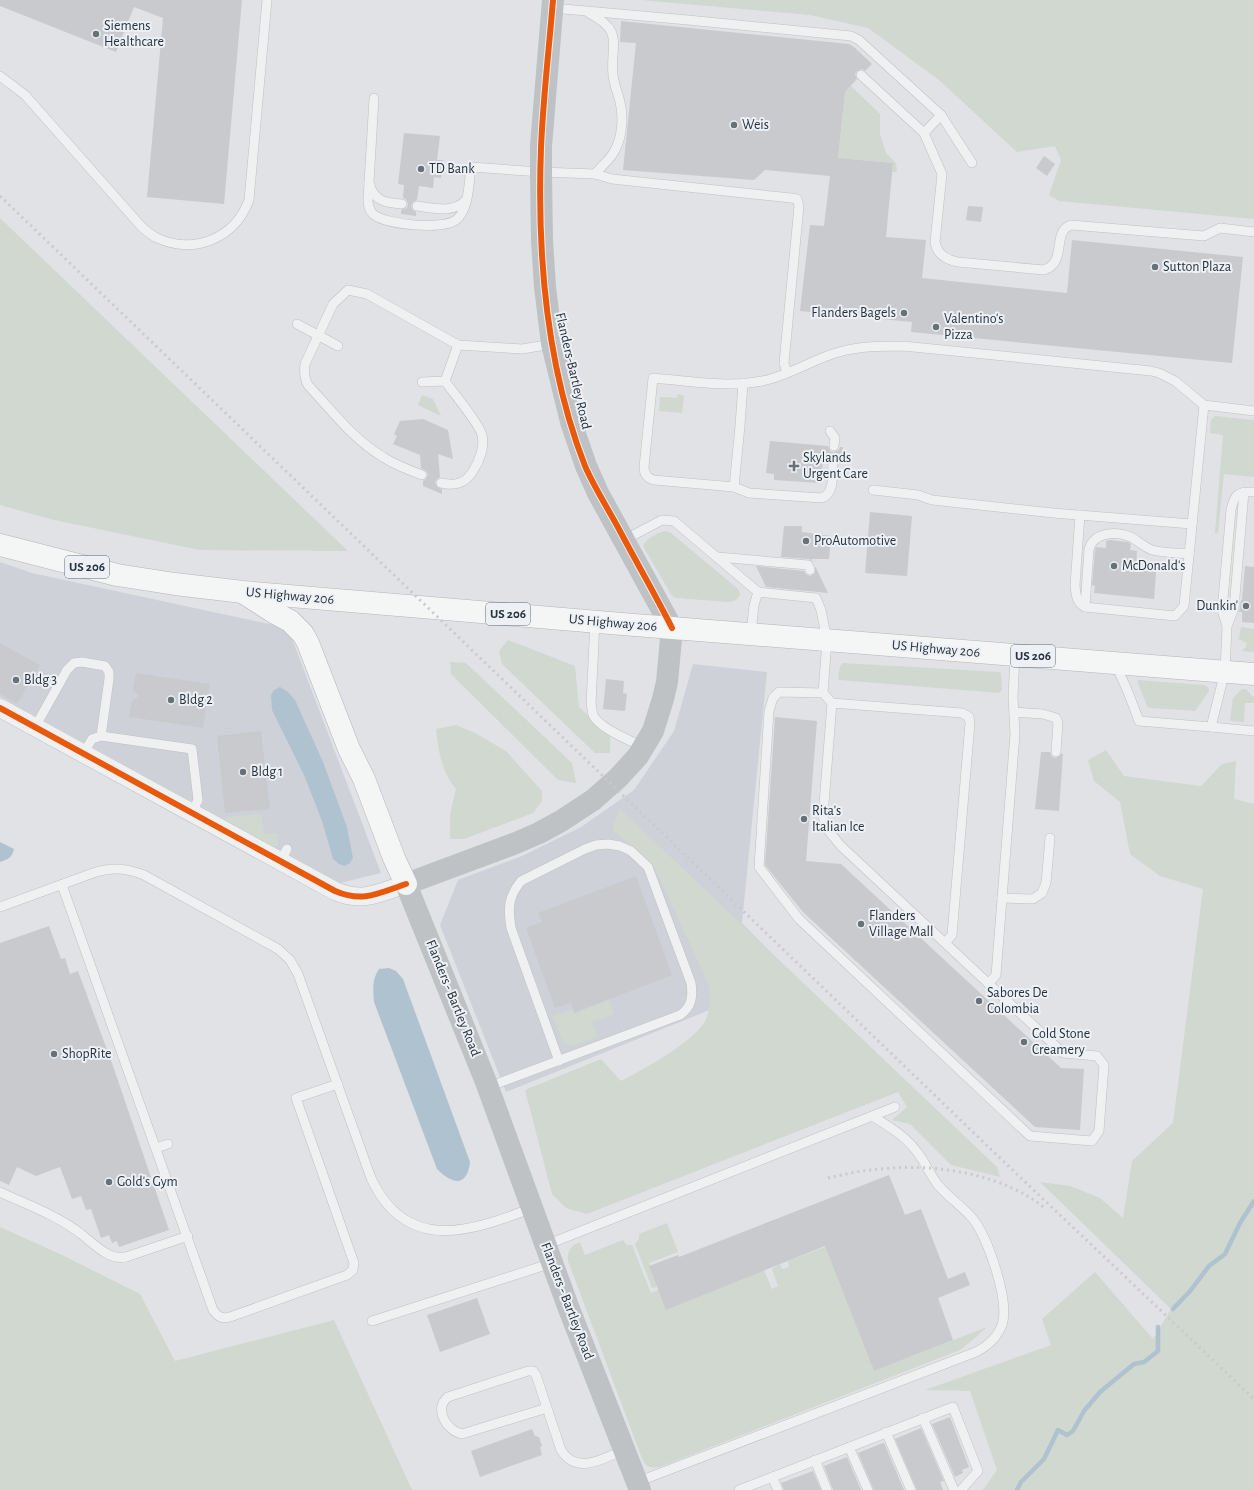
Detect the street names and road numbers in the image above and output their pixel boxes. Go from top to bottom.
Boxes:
street label: Flanders-Bartley Road [553,311,593,431]
road number: US 206 [65,556,109,578]
street label: US Highway 206 [245,585,335,607]
road number: US 206 [486,603,530,625]
street label: US Highway 206 [568,612,658,634]
street label: US Highway 206 [891,638,981,660]
road number: US 206 [1011,645,1055,667]
street label: Flanders - Bartley Road [423,938,483,1058]
street label: Flanders - Bartley Road [538,1240,596,1362]

